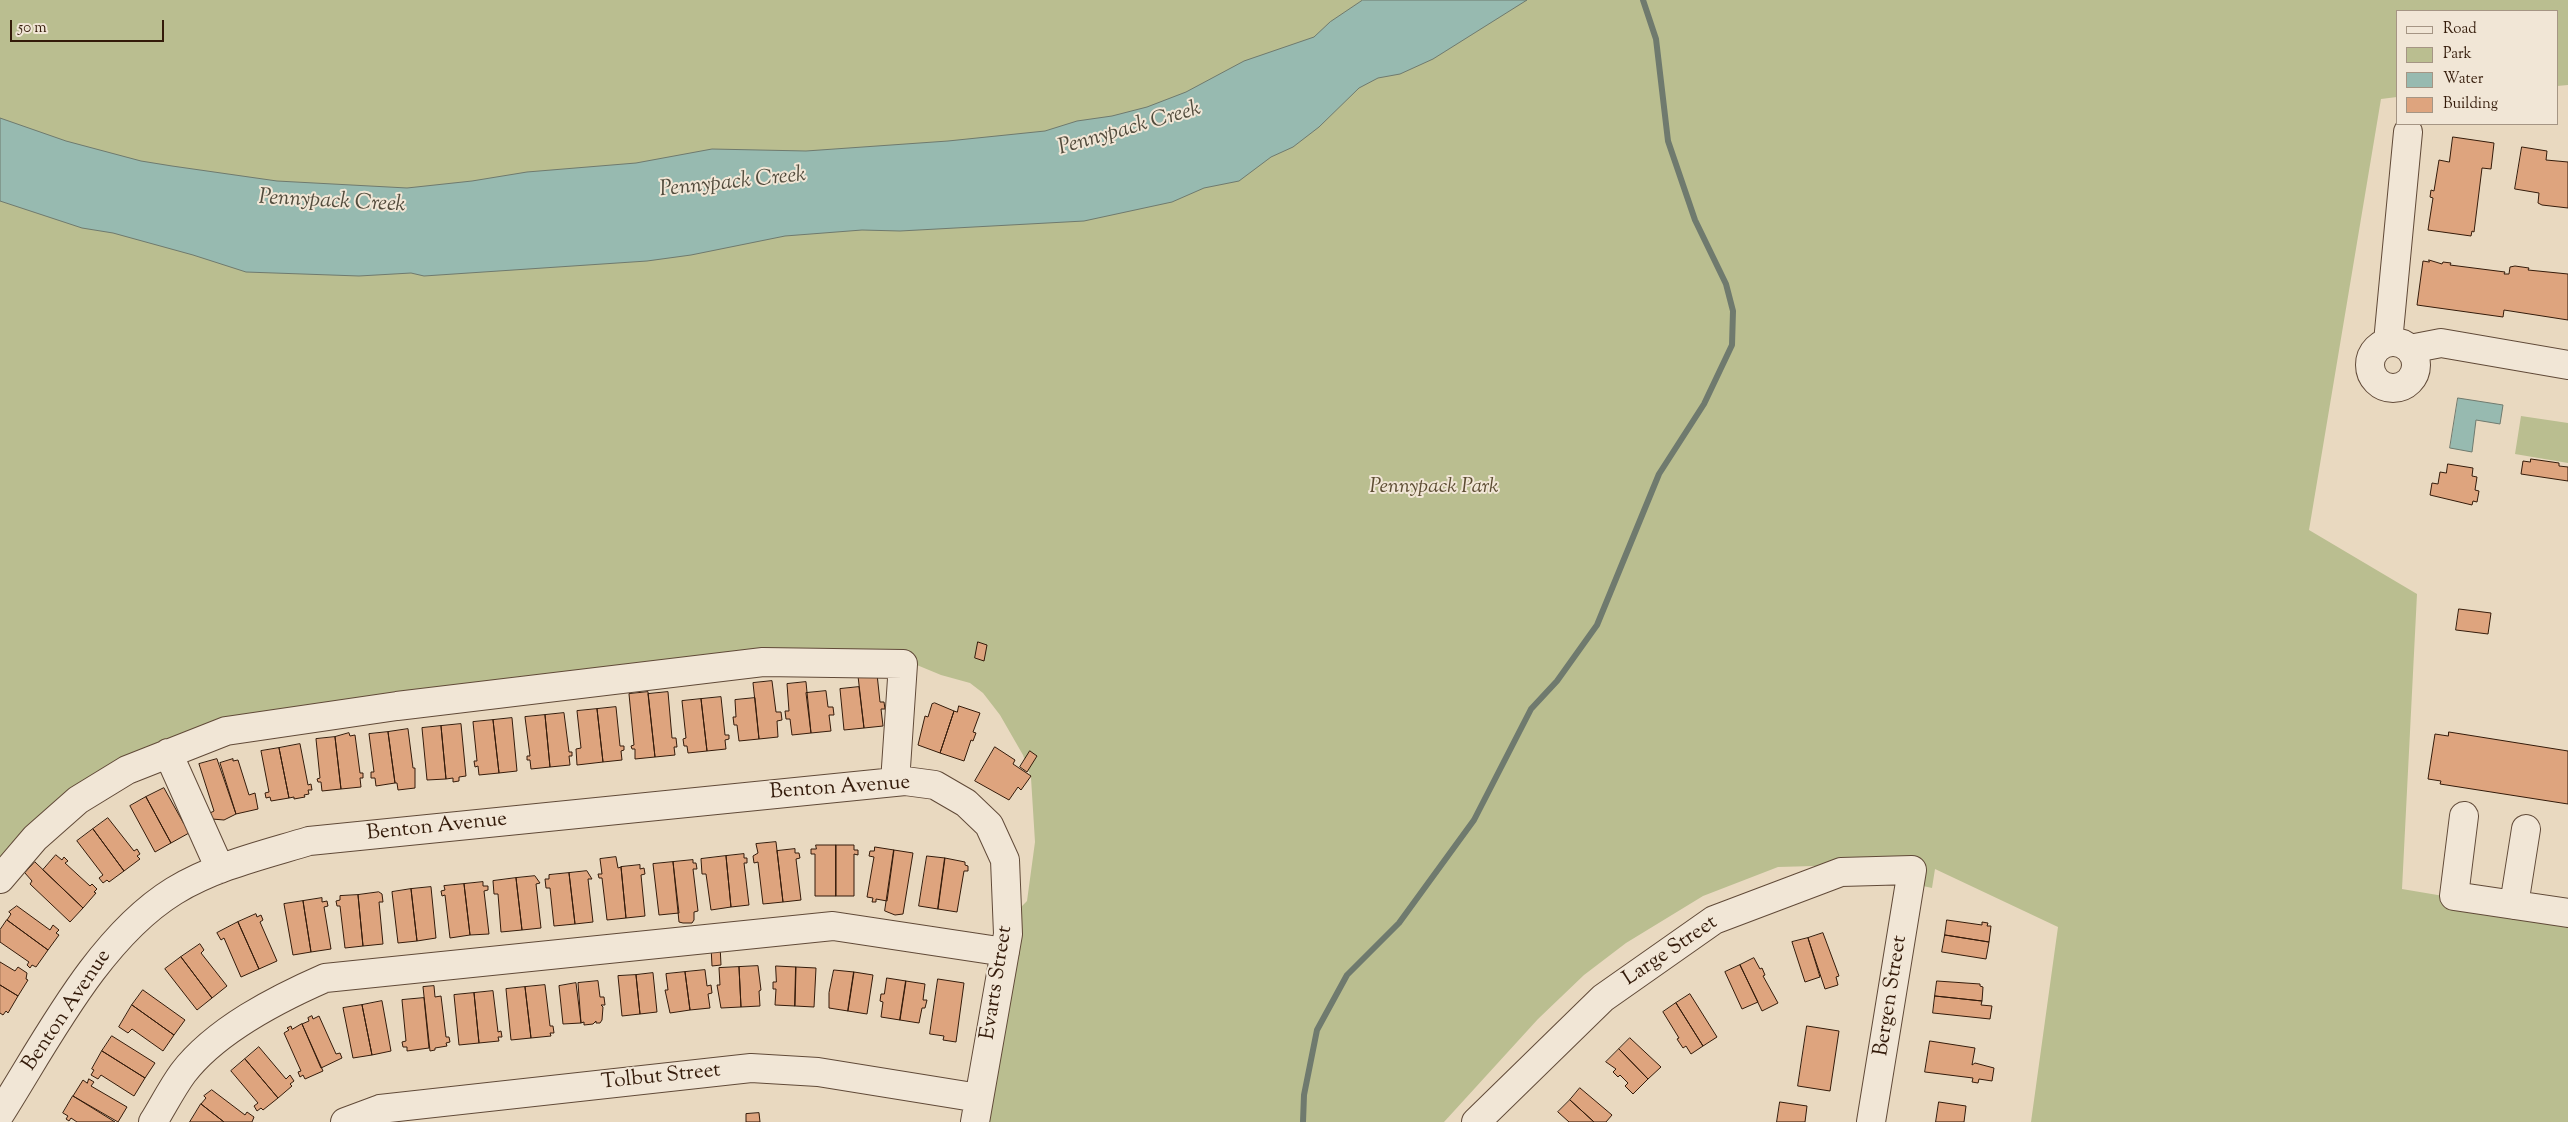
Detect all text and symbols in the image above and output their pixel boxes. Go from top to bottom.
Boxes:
scale bar [12,10,166,42]
legend [2396,10,2558,125]
text: 50 m [18,18,47,39]
text: Road [2443,19,2477,40]
text: Park [2443,44,2472,65]
text: Water [2443,69,2483,90]
text: Building [2443,94,2498,115]
water label: Pennypack Creek [1056,97,1204,163]
water label: Pennypack Creek [659,163,807,205]
water label: Pennypack Creek [258,186,406,220]
park label: Pennypack Park [1369,475,1499,501]
street label: Benton Avenue [769,772,911,806]
street label: Benton Avenue [366,808,508,848]
street label: Large Street [1619,911,1723,993]
street label: Evarts Street [977,924,1019,1042]
street label: Bergen Street [1870,934,1914,1058]
street label: Benton Avenue [18,946,118,1076]
street label: Tolbut Street [600,1059,722,1097]

